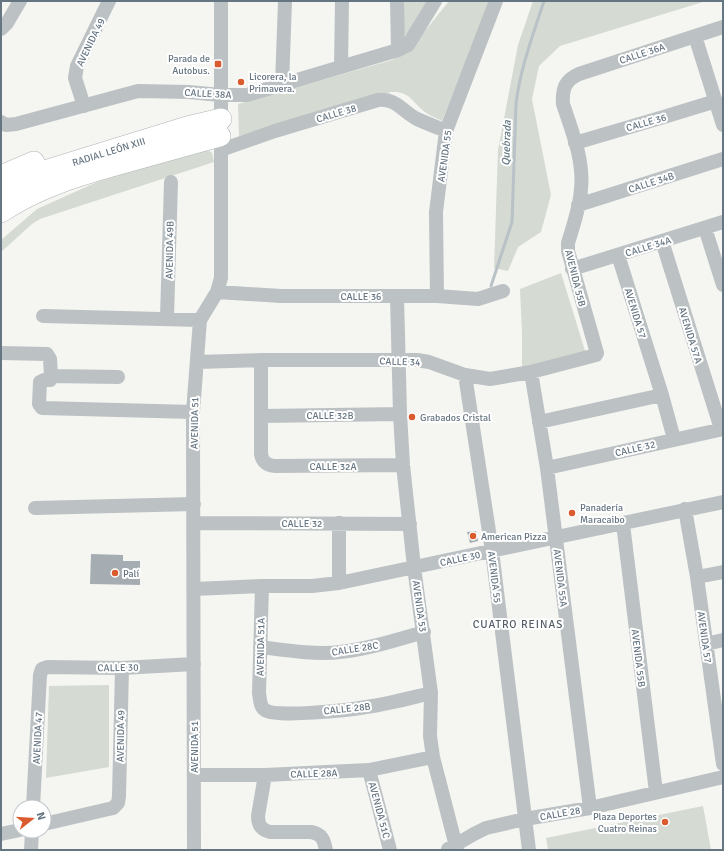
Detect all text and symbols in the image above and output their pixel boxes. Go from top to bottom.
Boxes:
street label: AVENIDA 49 [74,16,108,69]
street label: CALLE 36A [618,41,667,67]
place label: Parada de Autobus. [168,53,210,77]
marker: Parada de Autobus. [213,59,223,69]
place label: Licorera, la Primavera. [249,71,297,95]
marker: Licorera, la Primavera. [236,77,246,87]
street label: CALLE 38A [184,87,232,101]
street label: CALLE 38 [315,102,358,126]
street label: CALLE 36 [625,112,668,134]
water label: Quebrada [499,120,514,166]
street label: AVENIDA 55 [435,129,455,183]
street label: RADIAL LEÓN XIII [71,135,147,169]
street label: CALLE 34B [627,170,676,196]
street label: AVENIDA 49B [163,221,177,279]
street label: CALLE 34A [624,234,673,260]
street label: AVENIDA 55B [562,249,588,308]
street label: AVENIDA 57 [622,287,648,340]
street label: CALLE 36 [340,291,382,303]
street label: AVENIDA 57A [676,306,704,365]
street label: CALLE 34 [379,355,421,369]
street label: AVENIDA 51 [189,397,201,449]
street label: CALLE 32B [306,410,354,422]
marker: Grabados Cristal [407,412,417,422]
place label: Grabados Cristal [420,412,491,424]
street label: CALLE 32 [614,439,657,459]
street label: CALLE 32A [309,461,357,473]
place label: Panadería Maracaibo [580,502,625,526]
marker: Panadería Maracaibo [567,508,577,518]
street label: CALLE 32 [281,518,323,530]
marker: American Pizza [468,531,478,541]
place label: American Pizza [481,531,546,543]
street label: AVENIDA 55A [550,548,570,608]
street label: CALLE 30 [439,549,482,569]
street label: AVENIDA 55 [485,550,503,604]
marker: Palí [110,568,120,578]
place label: Palí [123,568,139,580]
street label: AVENIDA 53 [409,579,429,633]
street label: AVENIDA 57 [694,610,714,664]
street label: AVENIDA 51A [254,618,268,676]
district label: CUATRO REINAS [473,618,563,631]
street label: AVENIDA 55B [629,628,648,688]
street label: CALLE 28C [331,639,379,659]
street label: CALLE 30 [97,662,139,674]
street label: CALLE 28B [323,701,371,717]
street label: AVENIDA 49 [115,710,127,762]
street label: AVENIDA 47 [31,712,45,764]
street label: AVENIDA 51 [189,721,201,773]
street label: CALLE 28A [290,767,338,781]
street label: AVENIDA 51C [366,781,392,840]
north arrow [12,799,52,839]
street label: CALLE 28 [539,805,581,823]
text: N [34,811,48,822]
place label: Plaza Deportes Cuatro Reinas [593,811,658,835]
marker: Plaza Deportes Cuatro Reinas [660,817,670,827]

